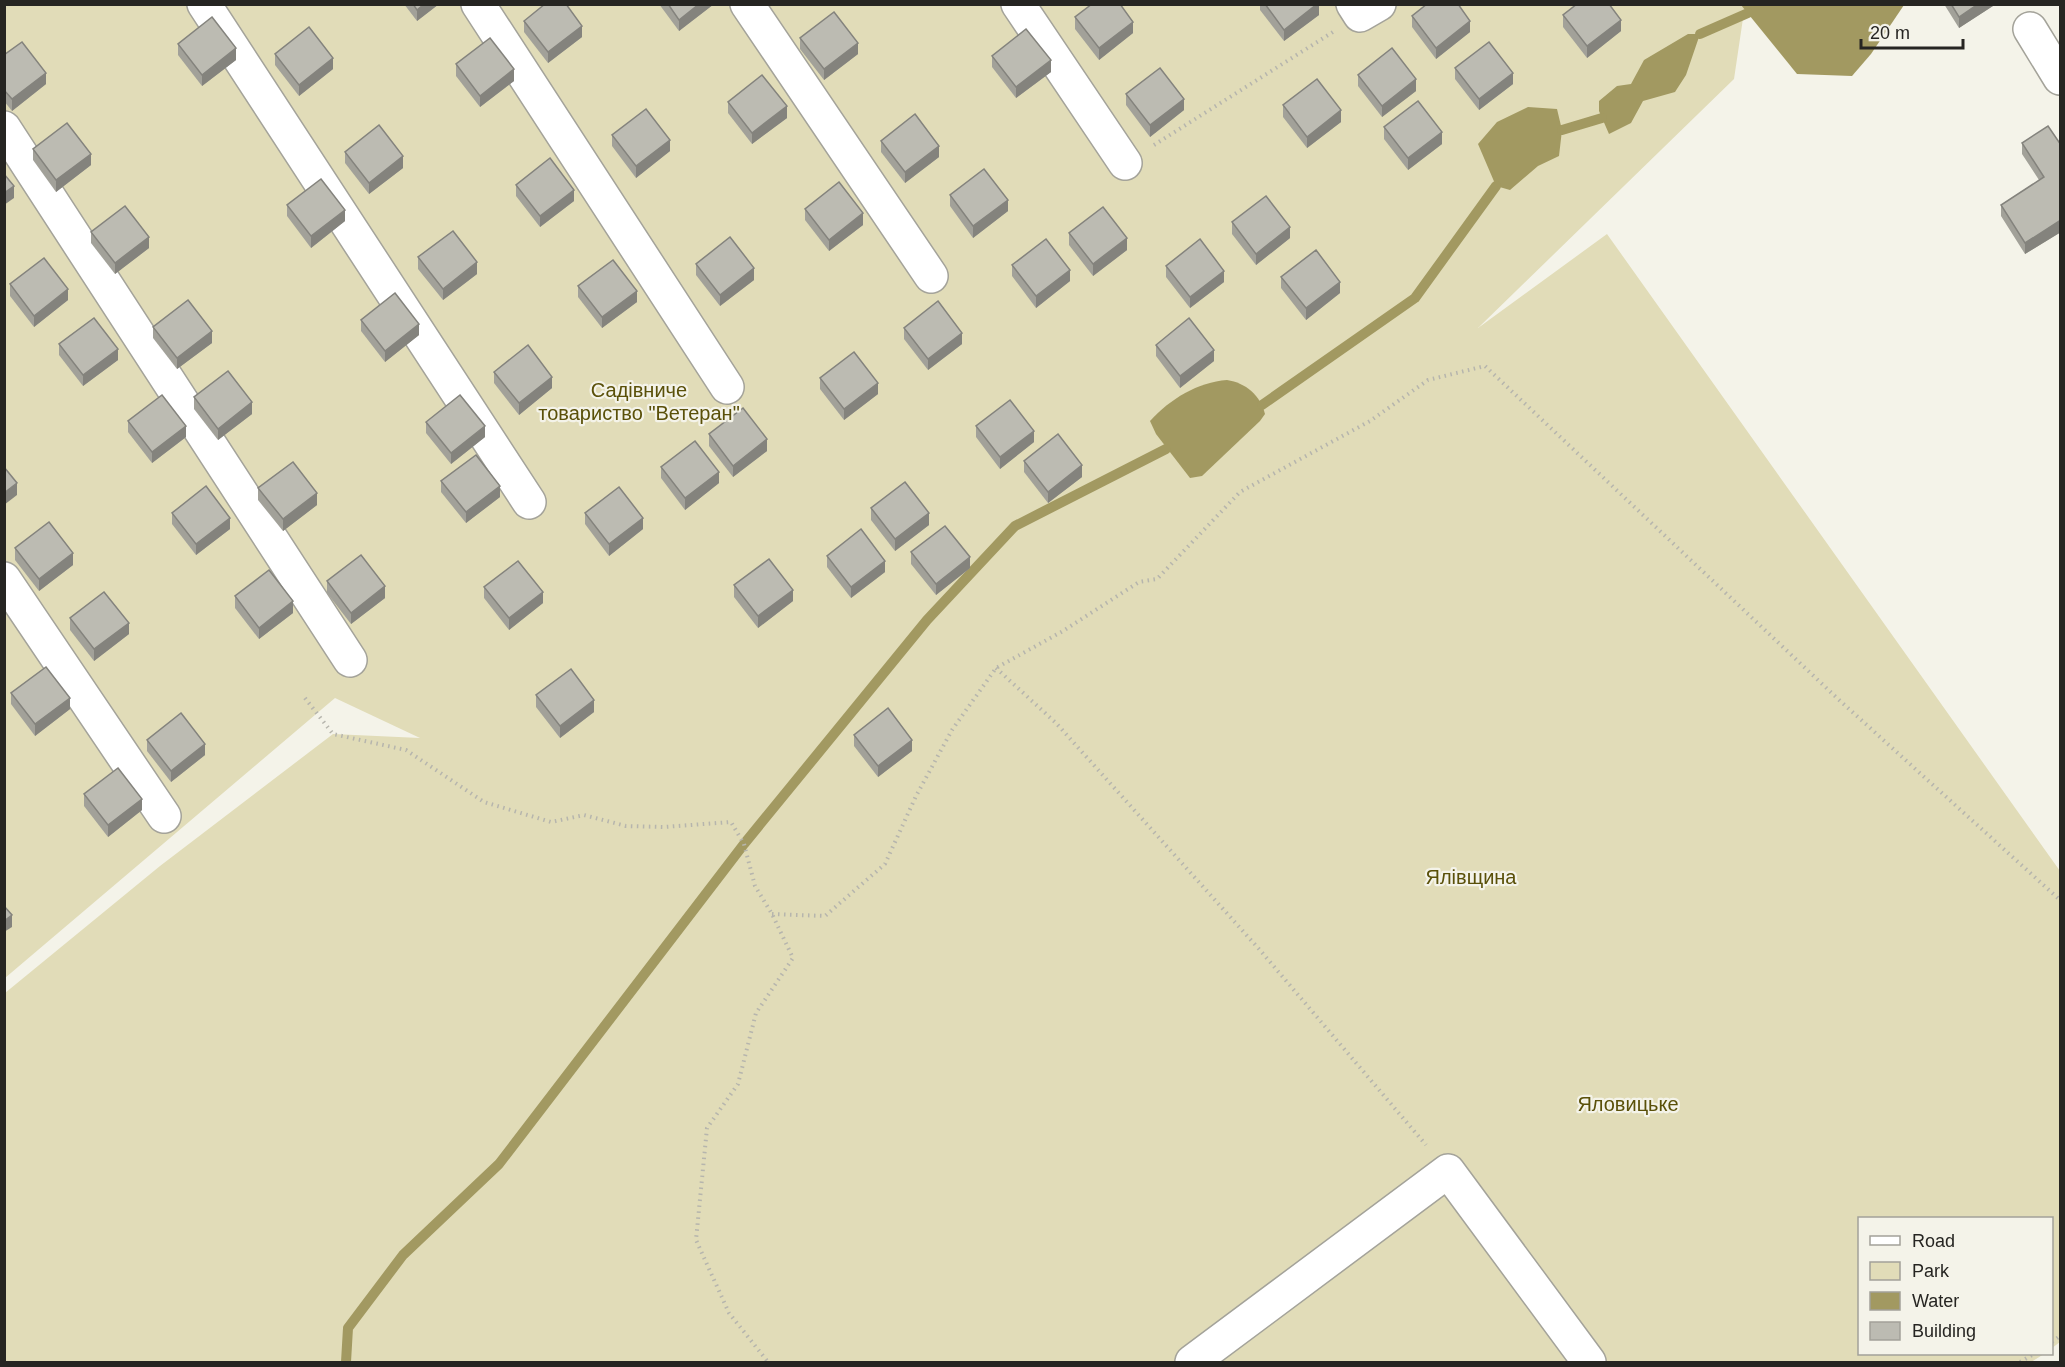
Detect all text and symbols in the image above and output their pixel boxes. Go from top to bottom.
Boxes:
scale bar [1861,12,1963,50]
text: 20 m [1870,23,1910,43]
park label: Садівниче товариство "Ветеран" [538,379,740,424]
park label: Ялівщина [1426,866,1517,888]
park label: Яловицьке [1577,1093,1679,1115]
legend [1858,1217,2053,1355]
text: Road [1912,1231,1955,1251]
text: Park [1912,1261,1950,1281]
text: Water [1912,1291,1959,1311]
text: Building [1912,1321,1976,1341]

